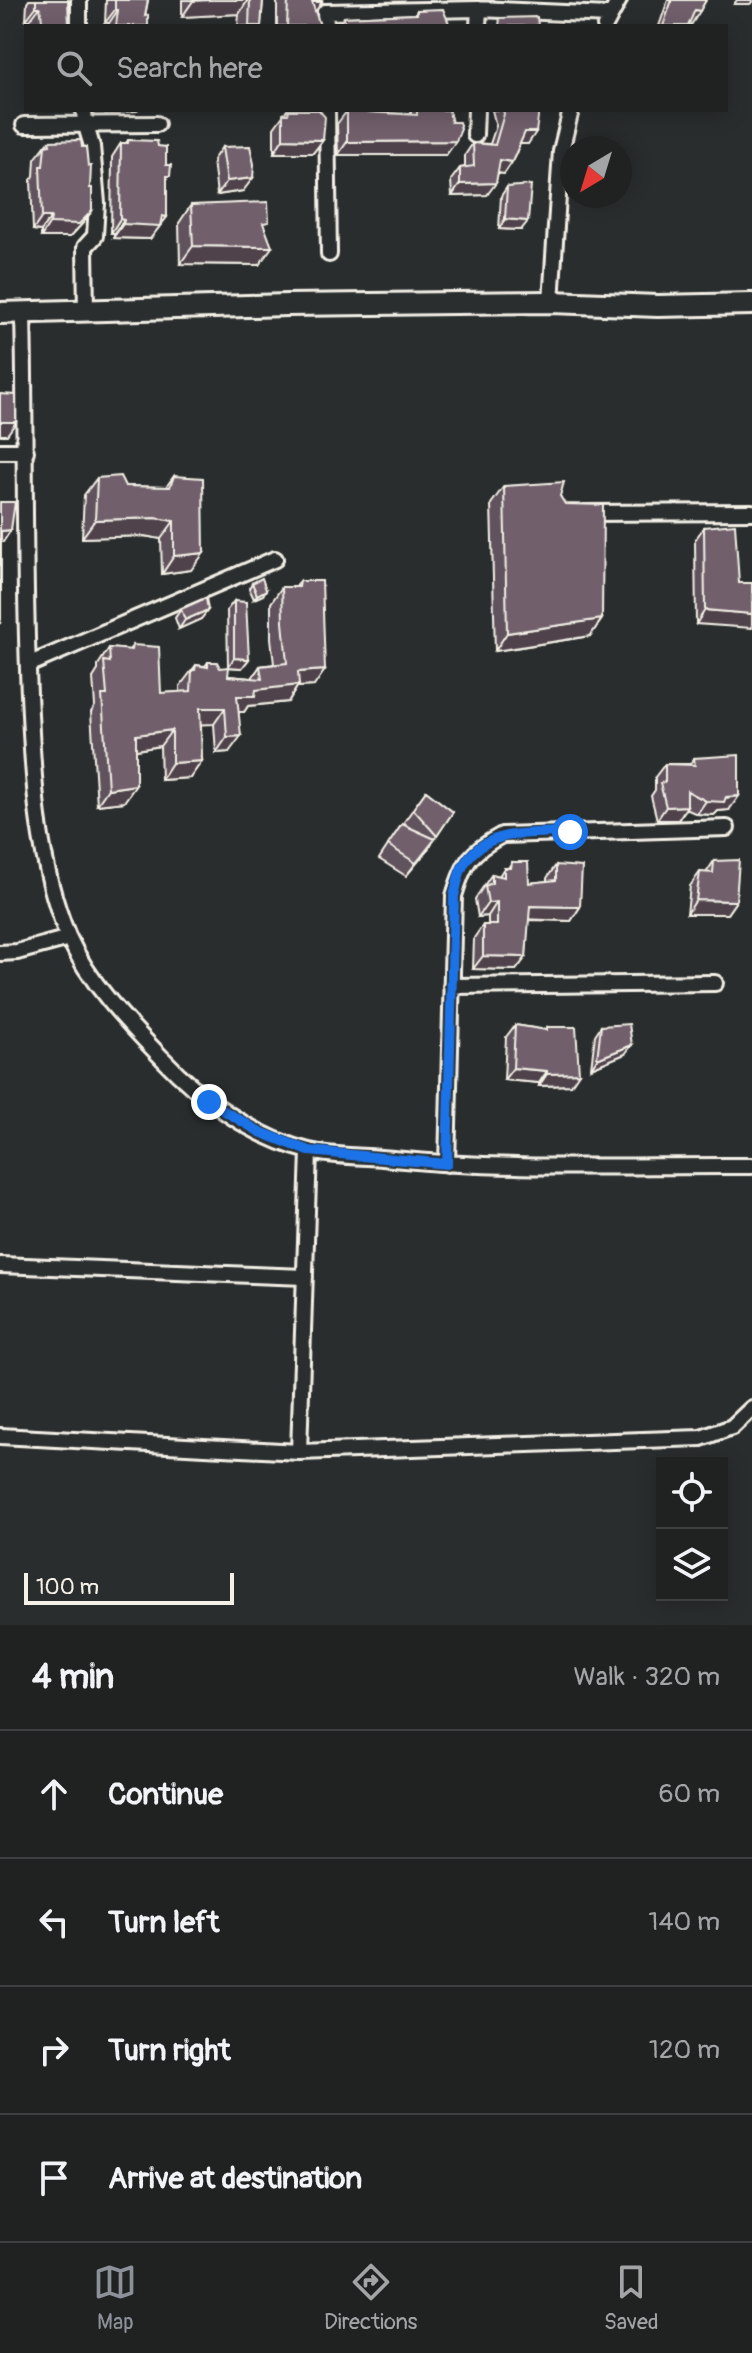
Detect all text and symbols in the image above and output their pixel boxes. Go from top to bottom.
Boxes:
search box [24,24,728,112]
icon: search [52,46,96,90]
text: Search here [116,50,263,87]
north arrow [560,136,632,208]
route start [552,814,588,850]
route end [191,1084,227,1120]
map controls [656,1457,728,1601]
button: locate [656,1457,728,1529]
button: layers [656,1529,728,1601]
scale bar [24,1569,234,1605]
text: 100 m [36,1573,99,1601]
text: 4 min [32,1656,114,1699]
text: Walk · 320 m [573,1661,720,1693]
icon: ahead [32,1772,76,1816]
text: Continue [108,1776,223,1813]
text: 60 m [658,1778,720,1810]
icon: left [32,1900,76,1944]
text: Turn left [108,1904,219,1941]
text: 140 m [648,1906,720,1938]
icon: right [32,2028,76,2072]
text: Turn right [108,2032,231,2069]
text: 120 m [649,2034,720,2066]
icon: arrive [32,2156,76,2200]
text: Arrive at destination [108,2160,362,2197]
tab: Map [93,2260,137,2336]
tab: Directions [324,2260,417,2336]
tab: Saved [604,2260,659,2336]

